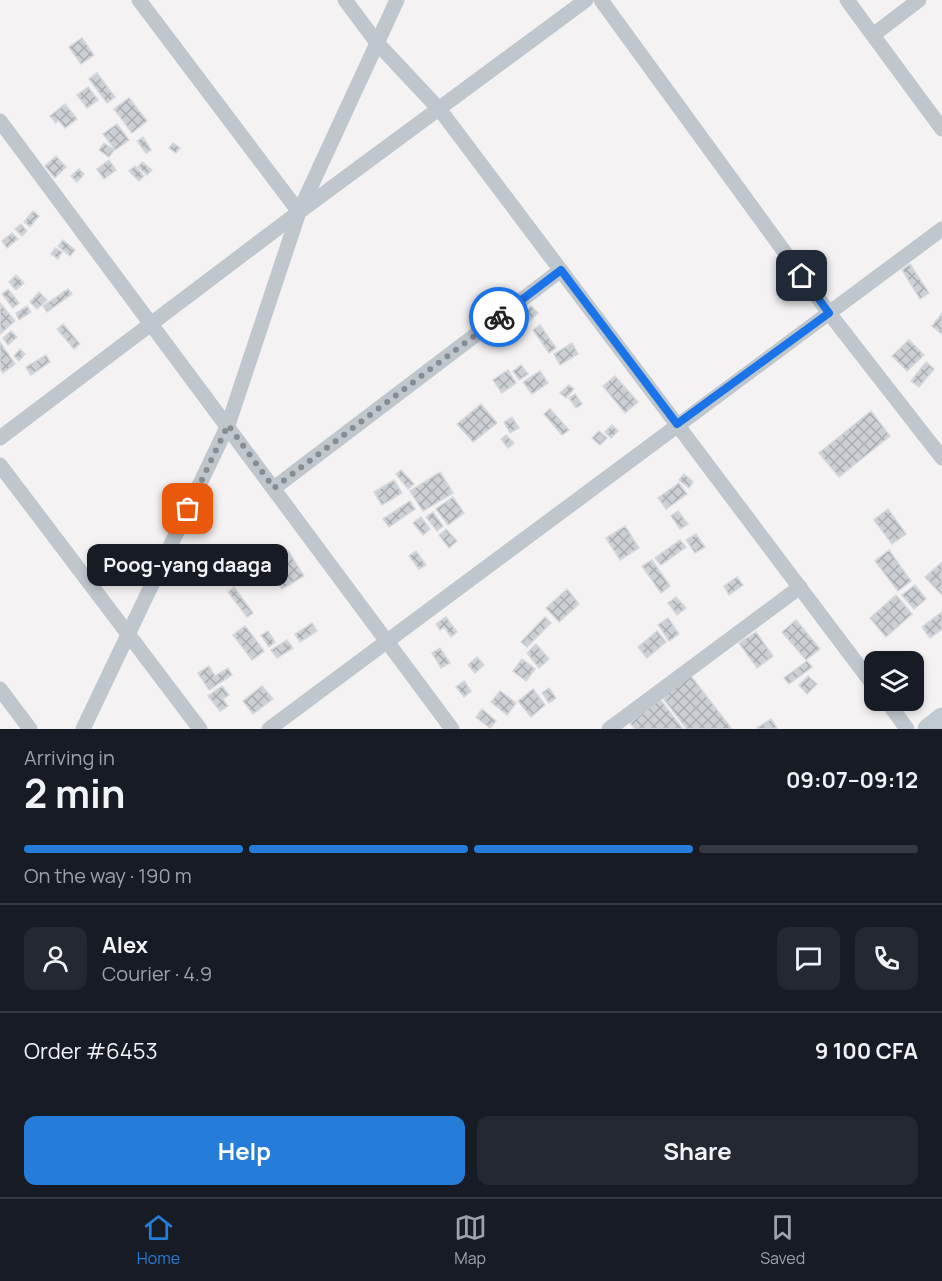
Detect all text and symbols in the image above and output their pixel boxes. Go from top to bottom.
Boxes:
pin [776,250,827,301]
icon: home [785,259,818,292]
courier [469,287,529,347]
icon: bike [483,301,516,334]
pin [162,483,213,534]
icon: bag [171,492,204,525]
callout: Poog-yang daaga [88,545,288,587]
text: Poog-yang daaga [103,551,272,578]
map controls [864,651,924,711]
button: layers [864,651,924,711]
text: Arriving in [24,744,115,771]
text: 09:07–09:12 [786,765,918,795]
text: 2 min [24,766,125,820]
text: On the way · 190 m [24,862,192,889]
button: person [24,927,87,990]
button: chat [777,927,840,990]
button: phone [855,927,918,990]
text: Alex [102,930,148,960]
text: Courier · 4.9 [102,960,212,987]
text: Order #6453 [24,1036,158,1066]
text: 9 100 CFA [815,1036,918,1066]
button: Help [24,1116,465,1185]
button: Share [477,1116,918,1185]
tab: Home [137,1211,180,1269]
tab: Map [454,1211,487,1269]
tab: Saved [760,1211,805,1269]

